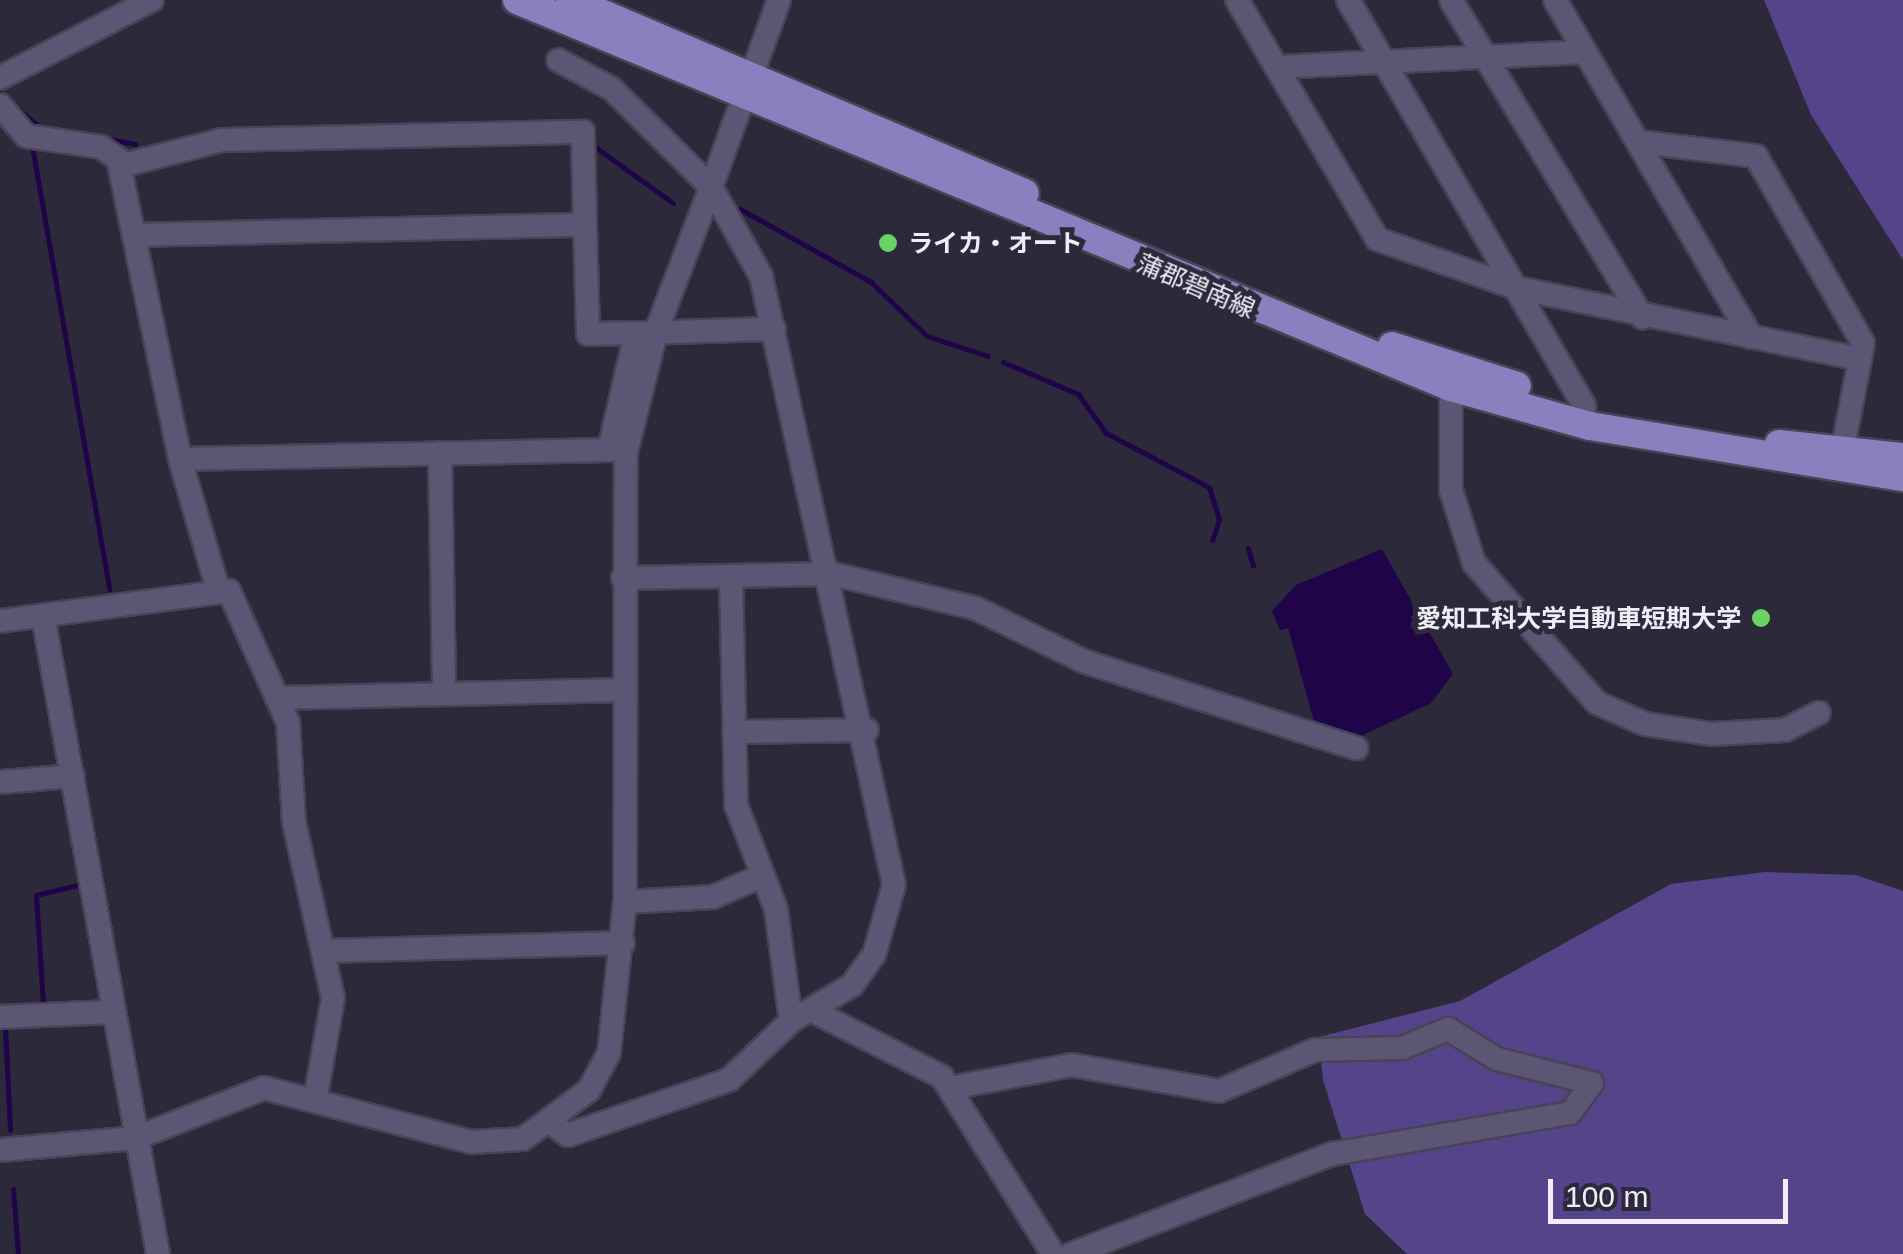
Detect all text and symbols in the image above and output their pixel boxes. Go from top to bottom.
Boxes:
place label: ライカ・オート [908,228,1083,258]
marker: ライカ・オート [877,232,899,254]
street label: 蒲郡碧南線 [1133,248,1259,324]
place label: 愛知工科大学自動車短期大学 [1416,603,1741,633]
marker: 愛知工科大学自動車短期大学 [1750,607,1772,629]
scale bar [1553,1159,1793,1221]
text: 100 m [1565,1180,1648,1213]

